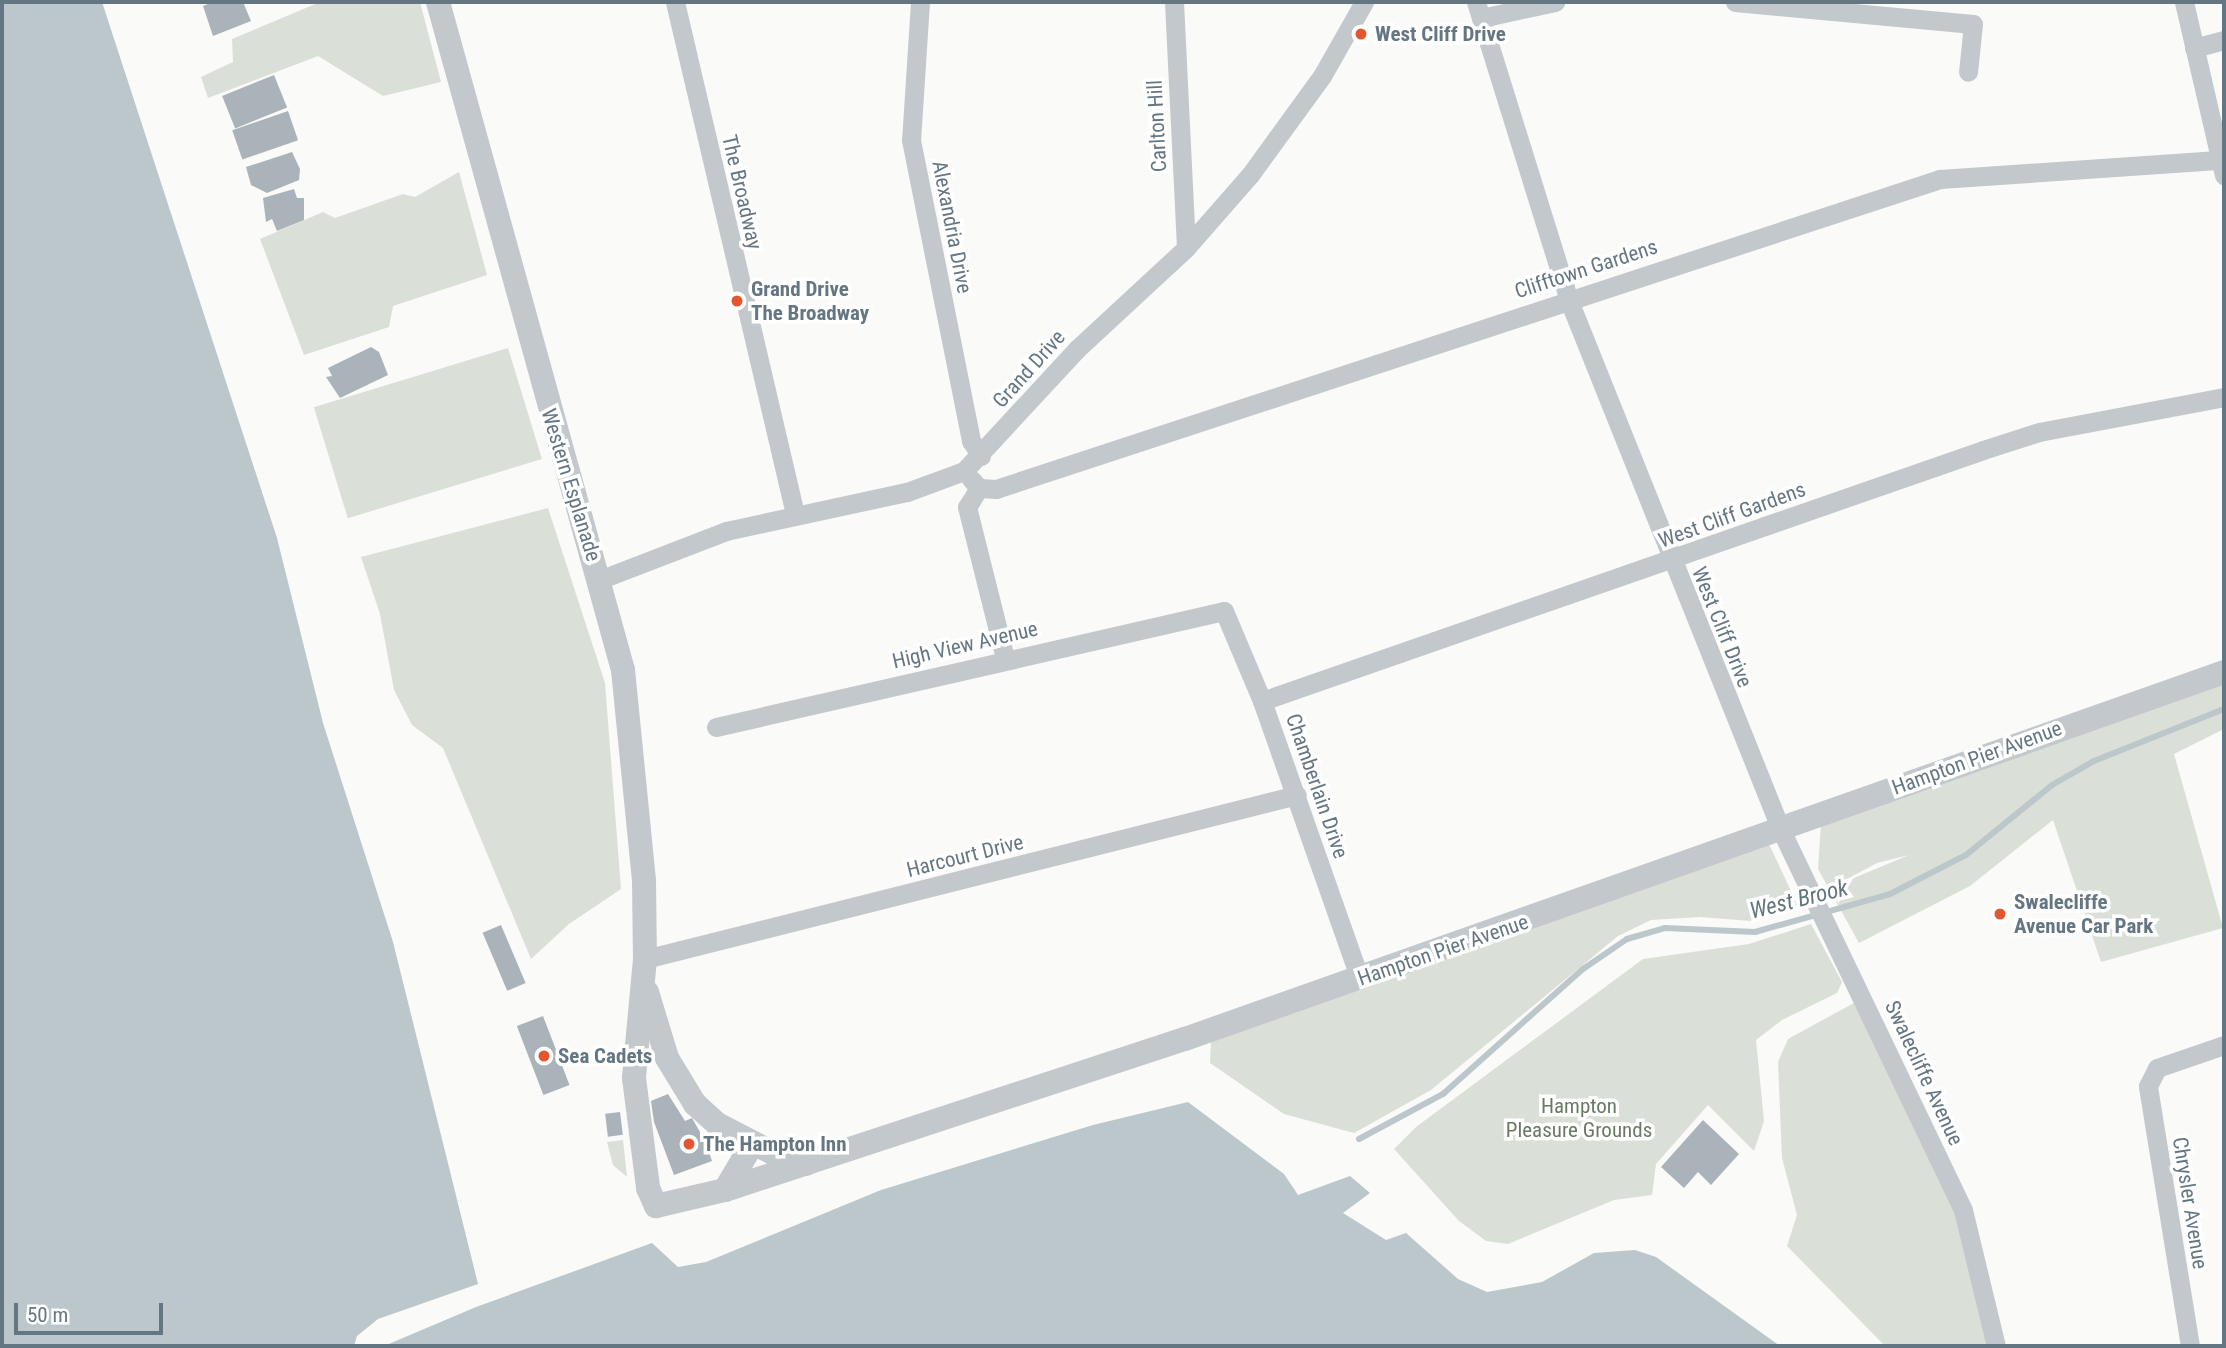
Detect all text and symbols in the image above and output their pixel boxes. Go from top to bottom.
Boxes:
place label: West Cliff Drive [1375,21,1506,47]
marker: West Cliff Drive [1353,26,1369,42]
street label: Carlton Hill [1142,79,1172,173]
street label: The Broadway [717,132,767,252]
street label: Alexandria Drive [927,159,977,295]
street label: Clifftown Gardens [1511,234,1661,304]
place label: Grand Drive The Broadway [751,276,869,326]
marker: Grand Drive The Broadway [729,293,745,309]
street label: Grand Drive [988,325,1070,413]
street label: Western Esplanade [536,406,606,564]
street label: West Cliff Gardens [1655,477,1809,553]
street label: West Cliff Drive [1686,563,1758,691]
street label: High View Avenue [890,616,1040,674]
street label: Chamberlain Drive [1280,710,1354,862]
street label: Hampton Pier Avenue [1889,716,2065,800]
street label: Harcourt Drive [904,829,1026,883]
water label: West Brook [1747,874,1851,926]
place label: Swalecliffe Avenue Car Park [2014,889,2153,939]
marker: Swalecliffe Avenue Car Park [1992,906,2008,922]
street label: Hampton Pier Avenue [1354,909,1532,991]
street label: Swalecliffe Avenue [1879,997,1969,1149]
place label: Sea Cadets [558,1043,652,1069]
marker: Sea Cadets [536,1048,552,1064]
park label: Hampton Pleasure Grounds [1506,1093,1652,1143]
place label: The Hampton Inn [703,1131,846,1157]
street label: Chrysler Avenue [2167,1135,2213,1271]
marker: The Hampton Inn [681,1136,697,1152]
scale bar [18,1288,166,1332]
text: 50 m [27,1303,68,1327]

